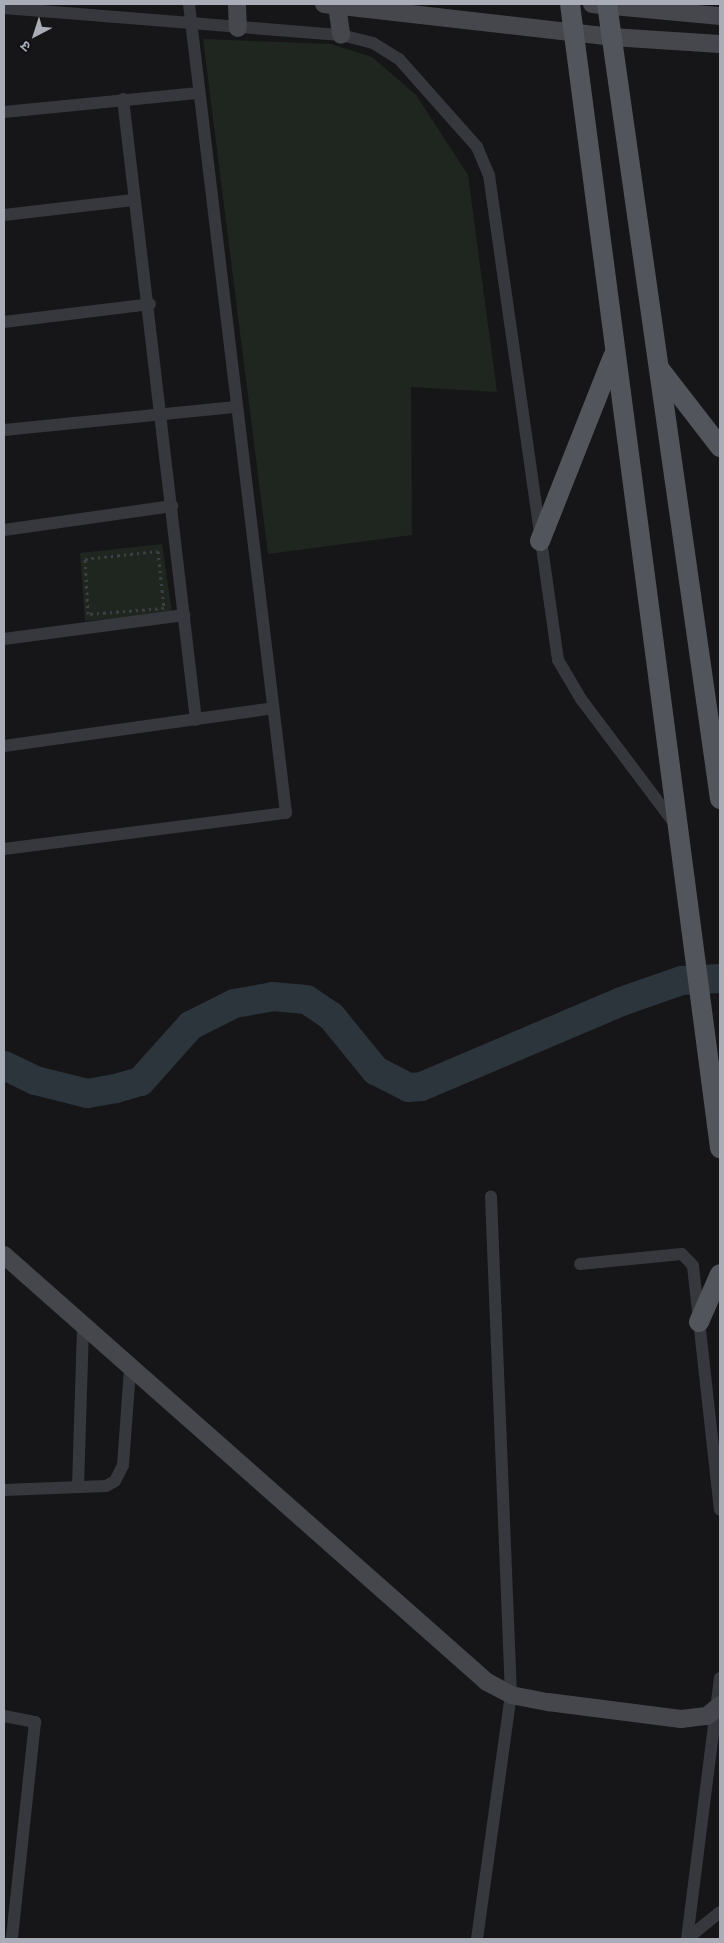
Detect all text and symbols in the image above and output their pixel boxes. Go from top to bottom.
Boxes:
north arrow [10,10,60,60]
text: उ [16,37,34,57]

